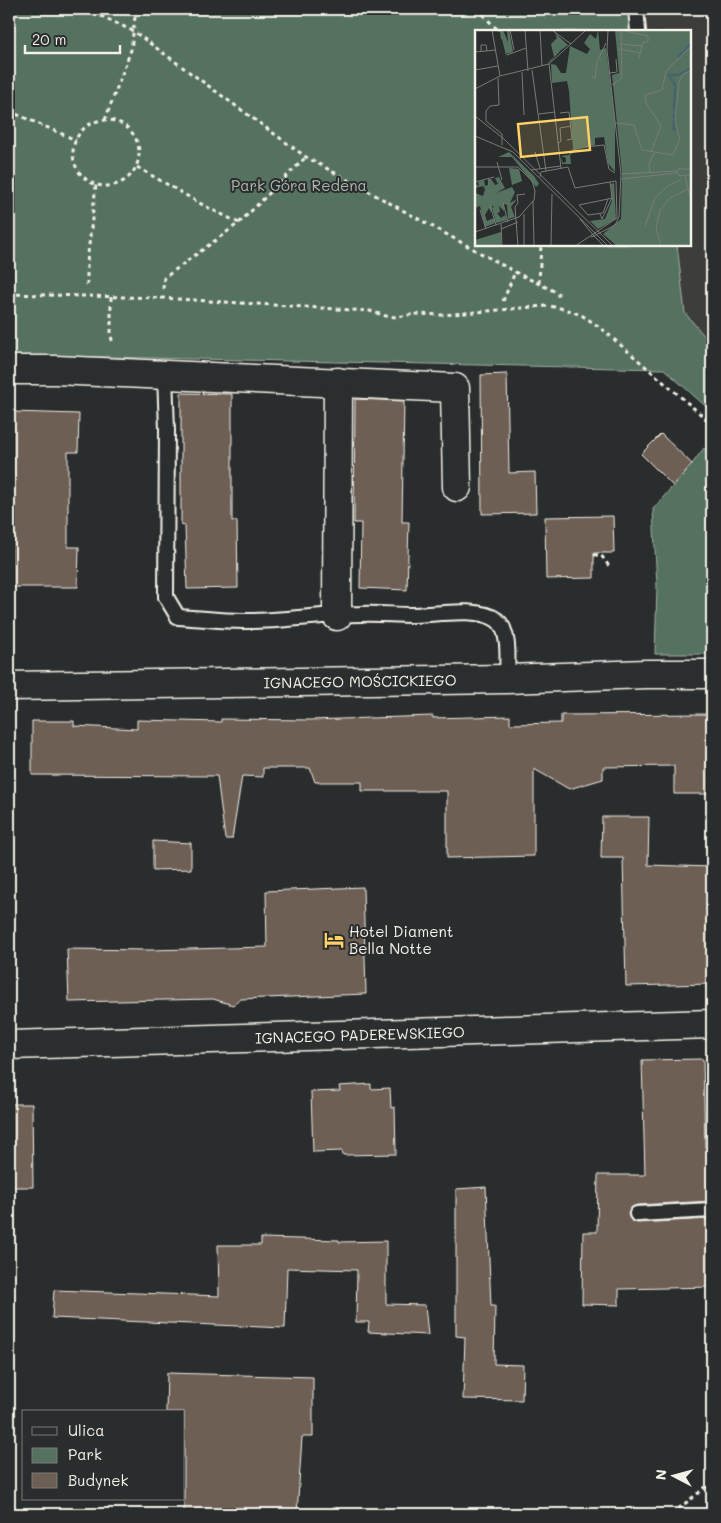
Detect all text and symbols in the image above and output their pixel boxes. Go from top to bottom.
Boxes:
scale bar [25,22,120,54]
text: 20 m [32,29,66,49]
inset map [475,30,691,246]
park label: Park Góra Redena [231,175,367,195]
street label: IGNACEGO MOŚCICKIEGO [263,670,457,692]
place label: Hotel Diament Bella Notte [349,921,453,958]
hotel icon: Hotel Diament Bella Notte [323,929,345,951]
street label: IGNACEGO PADEREWSKIEGO [255,1021,465,1048]
legend [22,1410,185,1500]
text: Ulica [68,1420,105,1440]
text: Park [68,1444,102,1464]
north arrow [648,1450,698,1500]
text: N [651,1468,671,1481]
text: Budynek [68,1470,128,1490]

